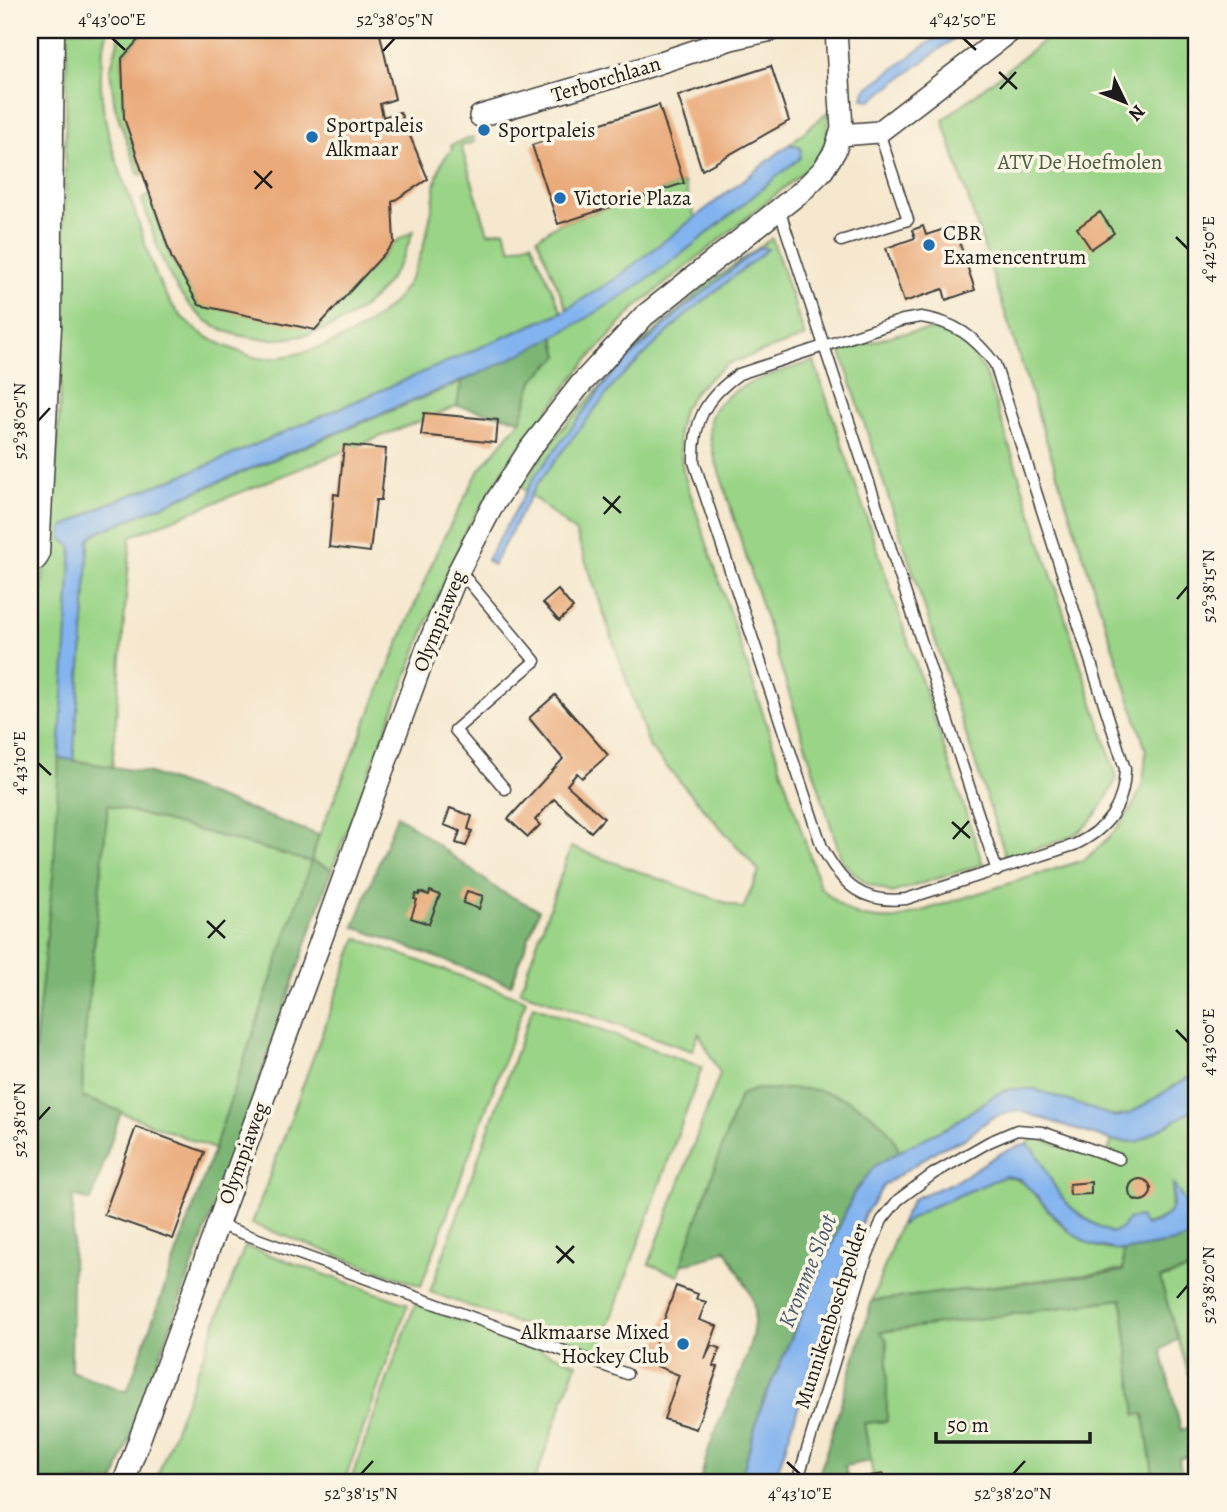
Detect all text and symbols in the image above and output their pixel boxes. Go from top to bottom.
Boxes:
text: 4°43'00"E [78,7,146,31]
text: 52°38'05"N [357,7,433,31]
text: 4°42'50"E [930,7,996,31]
street label: Terborchlaan [548,49,664,109]
north arrow [1090,66,1160,136]
text: N [1122,99,1151,127]
place label: Sportpaleis Alkmaar [325,111,423,163]
place label: Sportpaleis [498,116,595,144]
marker: Sportpaleis [476,122,492,138]
marker: Sportpaleis Alkmaar [304,129,320,145]
park label: ATV De Hoefmolen [997,148,1162,176]
place label: Victorie Plaza [573,184,692,212]
marker: Victorie Plaza [552,190,568,206]
text: 4°42'50"E [1196,216,1220,282]
place label: CBR Examencentrum [943,219,1086,271]
marker: CBR Examencentrum [921,237,937,253]
text: 52°38'05"N [7,383,31,459]
text: 52°38'15"N [1196,549,1220,623]
street label: Olympiaweg [406,566,472,676]
text: 4°43'10"E [7,731,31,795]
text: 4°43'00"E [1196,1008,1220,1076]
text: 52°38'10"N [7,1082,31,1158]
street label: Olympiaweg [212,1097,275,1208]
water label: Kromme Sloot [771,1209,845,1332]
street label: Munnikenboschpolder [788,1220,874,1412]
text: 52°38'20"N [1196,1246,1220,1324]
place label: Alkmaarse Mixed Hockey Club [520,1318,670,1370]
marker: Alkmaarse Mixed Hockey Club [675,1336,691,1352]
scale bar [936,1400,1090,1444]
text: 50 m [947,1411,989,1439]
text: 52°38'15"N [324,1481,398,1505]
text: 4°43'10"E [768,1481,832,1505]
text: 52°38'20"N [974,1481,1052,1505]

